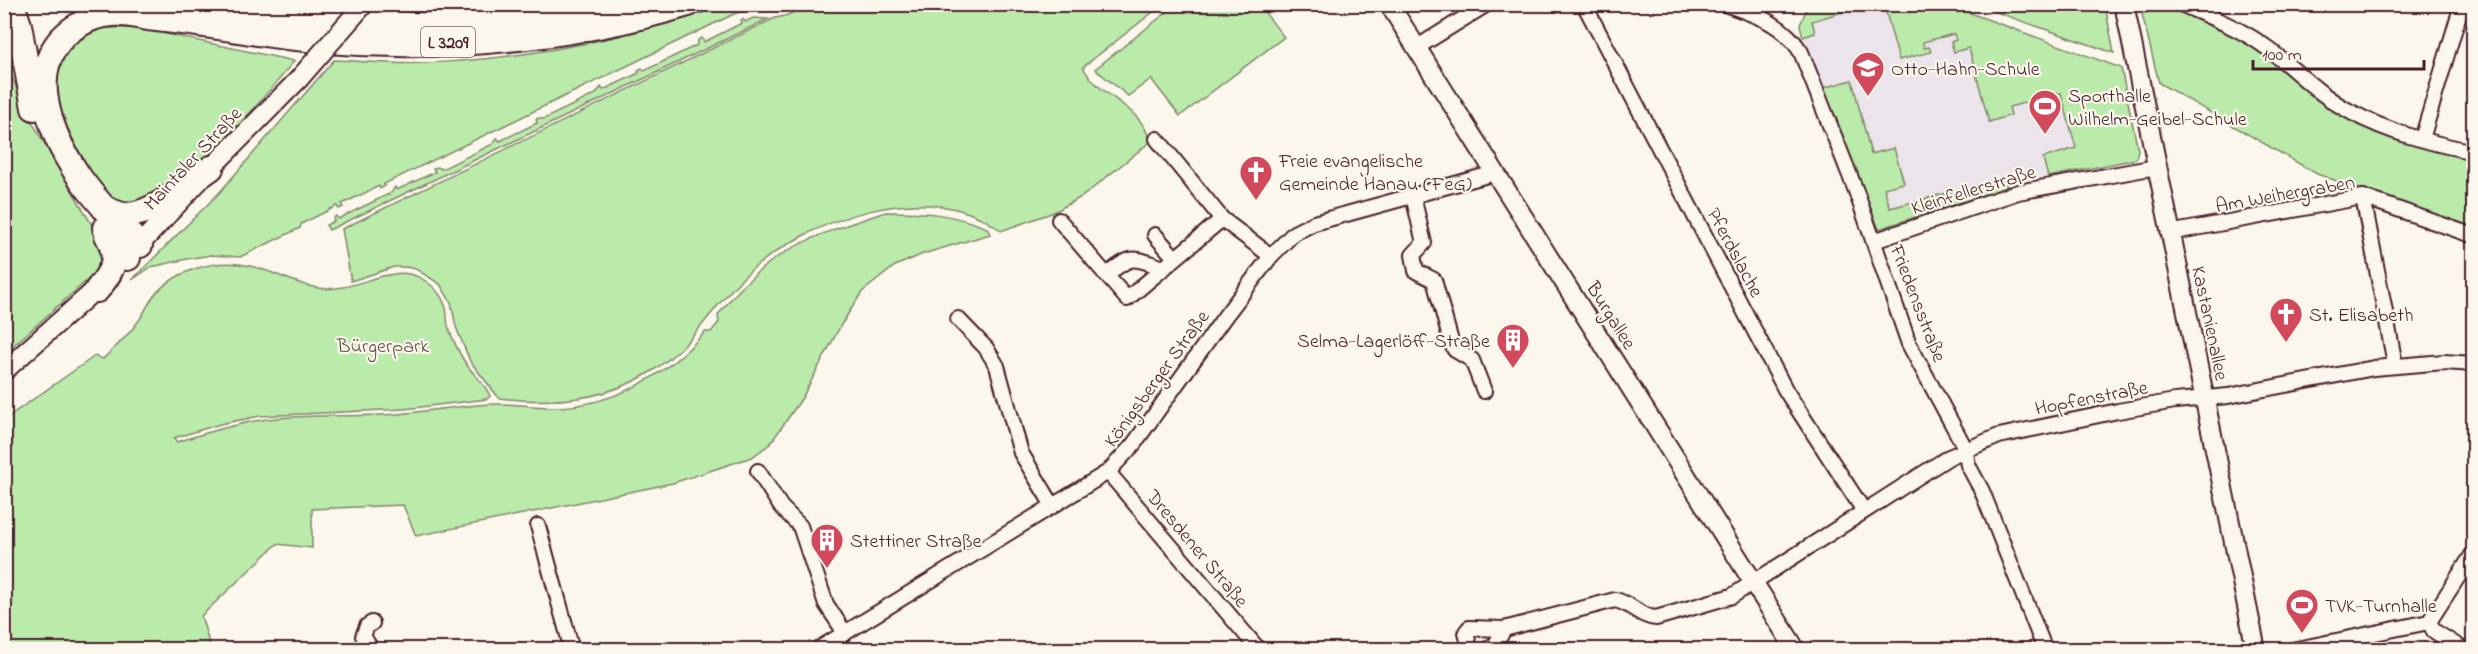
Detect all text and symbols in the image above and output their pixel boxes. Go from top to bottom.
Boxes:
road number: L 3209 [421,27,475,57]
scale bar [2253,33,2424,71]
text: 100 m [2262,43,2302,69]
school or university icon: Otto-Hahn-Schule [1850,50,1886,97]
place label: Otto-Hahn-Schule [1891,56,2040,85]
place label: Sporthalle Wilhelm-Geibel-Schule [2068,83,2247,135]
sports icon: Sporthalle Wilhelm-Geibel-Schule [2027,88,2063,135]
street label: Maintaler Straße [138,101,250,218]
place label: Freie evangelische Gemeinde Hanau (FeG) [1278,148,1472,200]
church icon: Freie evangelische Gemeinde Hanau (FeG) [1238,154,1274,201]
street label: Kleinfellerstraße [1908,159,2040,224]
street label: Am Weihergraben [2214,169,2358,223]
street label: Pferdslache [1698,203,1770,303]
street label: Friedensstraße [1881,240,1952,367]
street label: Kastanienallee [2182,264,2235,383]
street label: Burgallee [1576,276,1642,357]
church icon: St. Elisabeth [2268,296,2304,343]
place label: St. Elisabeth [2309,302,2413,331]
street label: Königsberger Straße [1098,305,1219,455]
building icon: Selma-Lagerlöff-Straße [1495,322,1531,369]
place label: Selma-Lagerlöff-Straße [1297,328,1490,358]
park label: Bürgerpark [336,333,429,363]
street label: Hopfenstraße [2033,374,2150,425]
street label: Dresdener Straße [1137,484,1254,615]
building icon: Stettiner Straße [809,522,845,569]
place label: Stettiner Straße [850,528,982,557]
sports icon: TVK-Turnhalle [2284,587,2320,634]
place label: TVK-Turnhalle [2325,593,2437,622]

